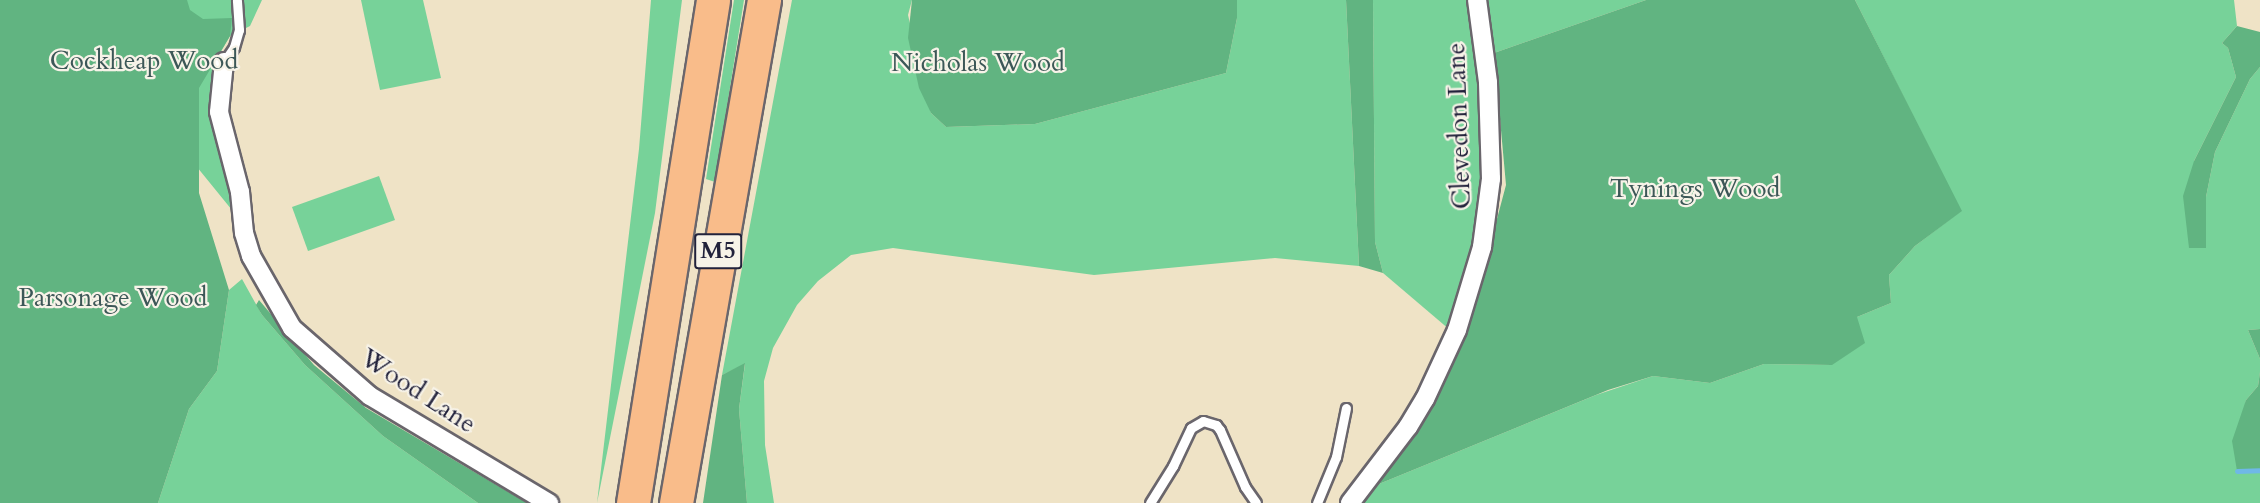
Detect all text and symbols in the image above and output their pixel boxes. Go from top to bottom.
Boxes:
street label: Clevedon Lane [1441,42,1477,210]
park label: Cockheap Wood [50,45,238,77]
park label: Nicholas Wood [891,47,1065,79]
park label: Tynings Wood [1610,173,1780,205]
road number: M5 [694,230,742,272]
park label: Parsonage Wood [19,282,207,314]
street label: Wood Lane [354,342,482,440]

